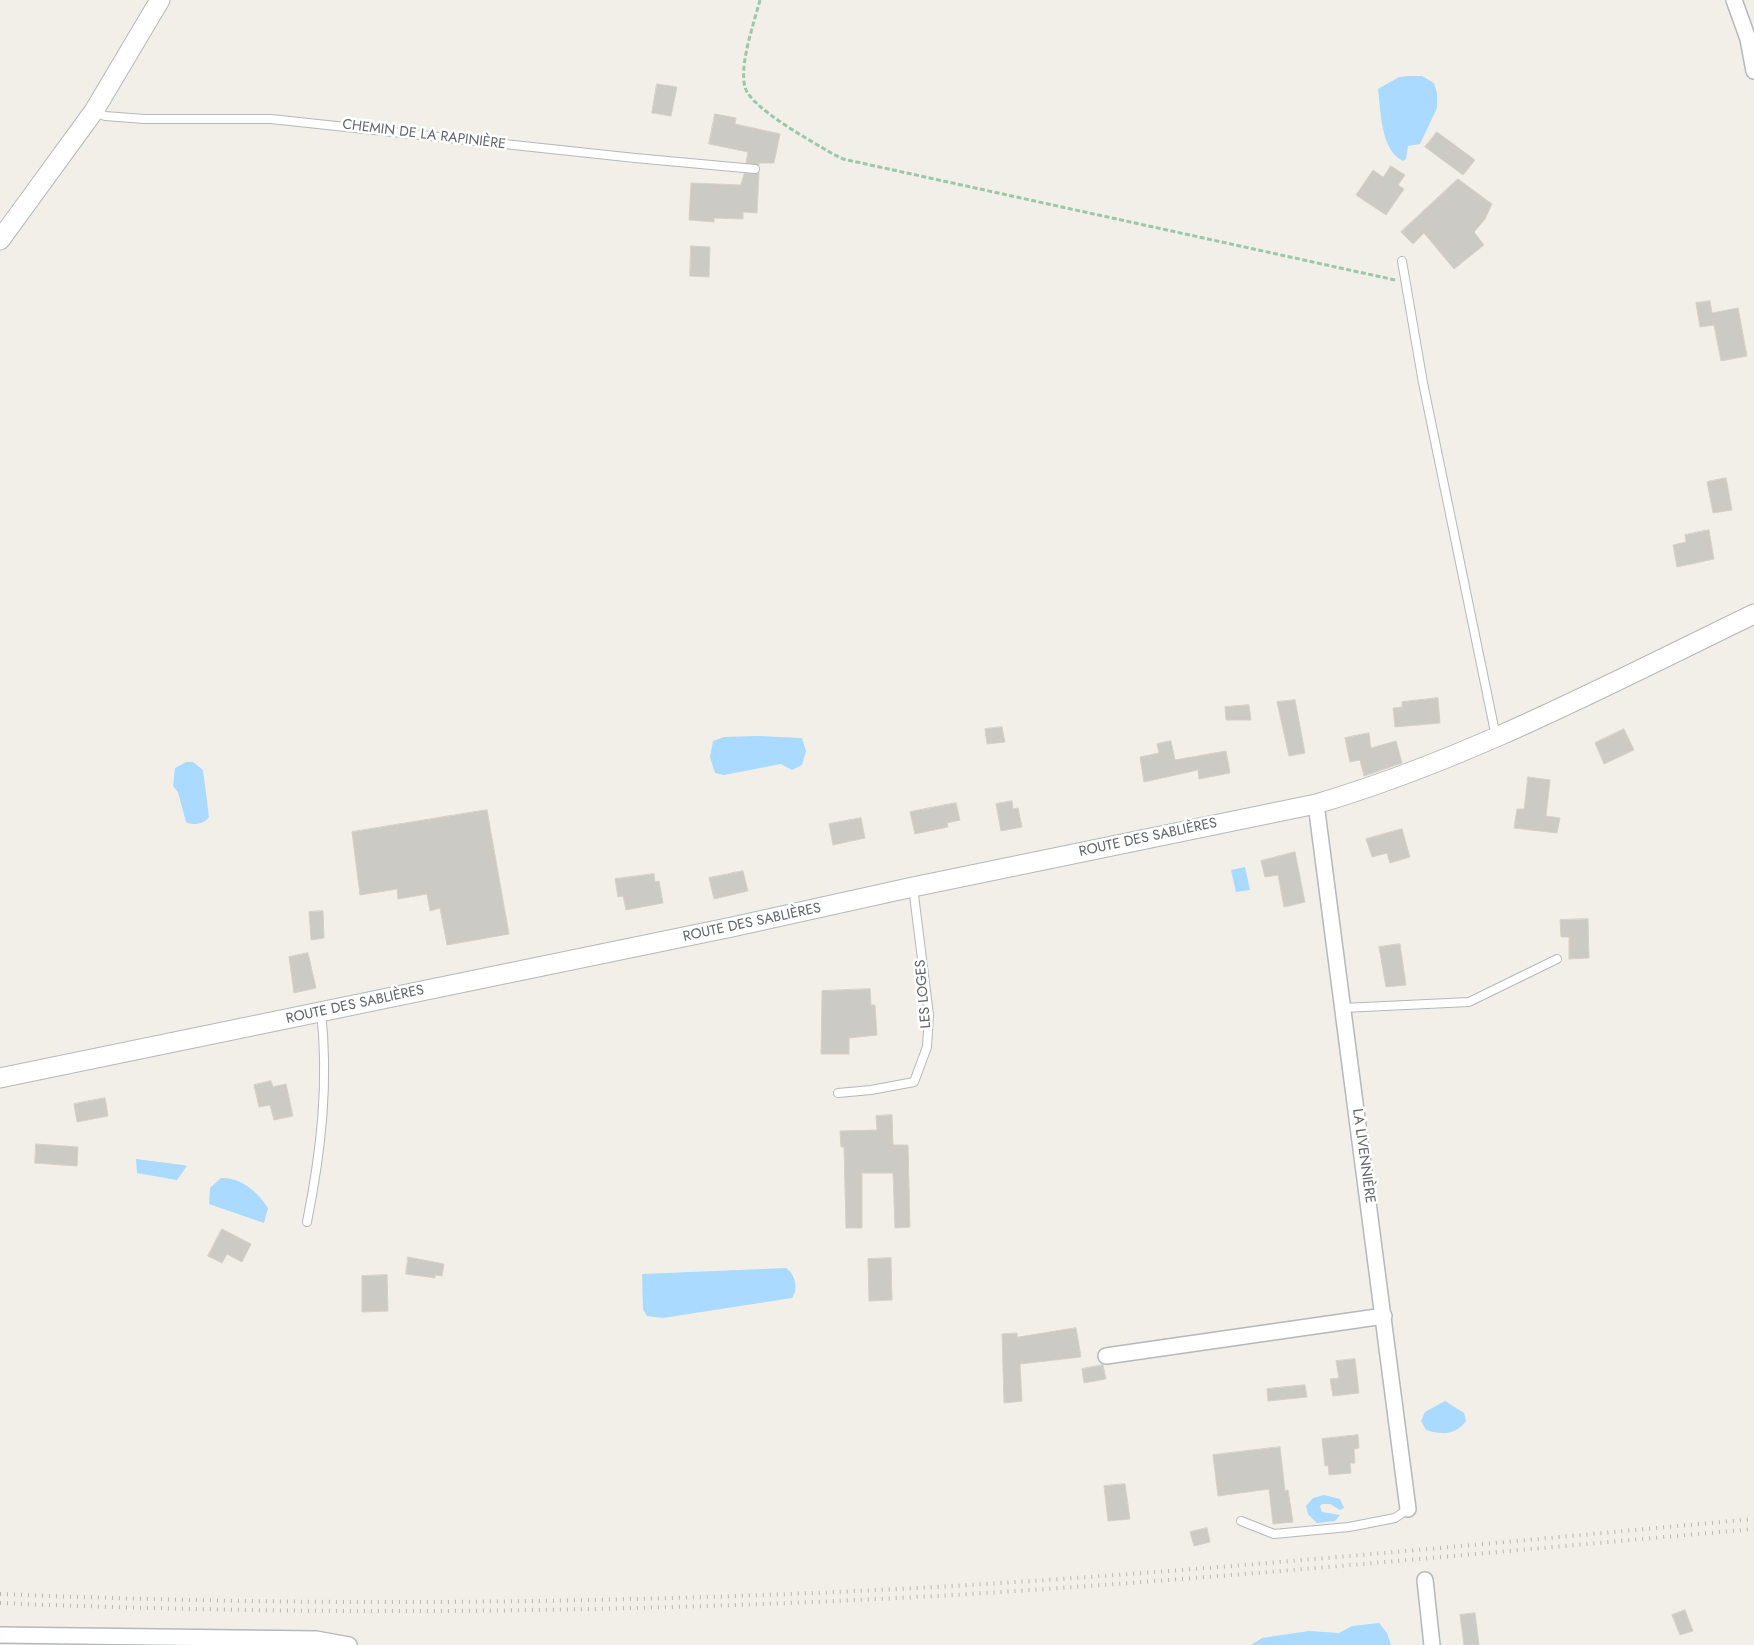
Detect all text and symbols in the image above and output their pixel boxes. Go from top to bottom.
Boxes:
street label: CHEMIN DE LA RAPINIÈRE [341,117,507,153]
street label: ROUTE DES SABLIÈRES [1078,815,1218,861]
street label: ROUTE DES SABLIÈRES [682,900,822,946]
street label: LES LOGES [913,959,935,1029]
street label: ROUTE DES SABLIÈRES [285,982,425,1028]
street label: LA LIVENNIÈRE [1348,1108,1378,1204]

